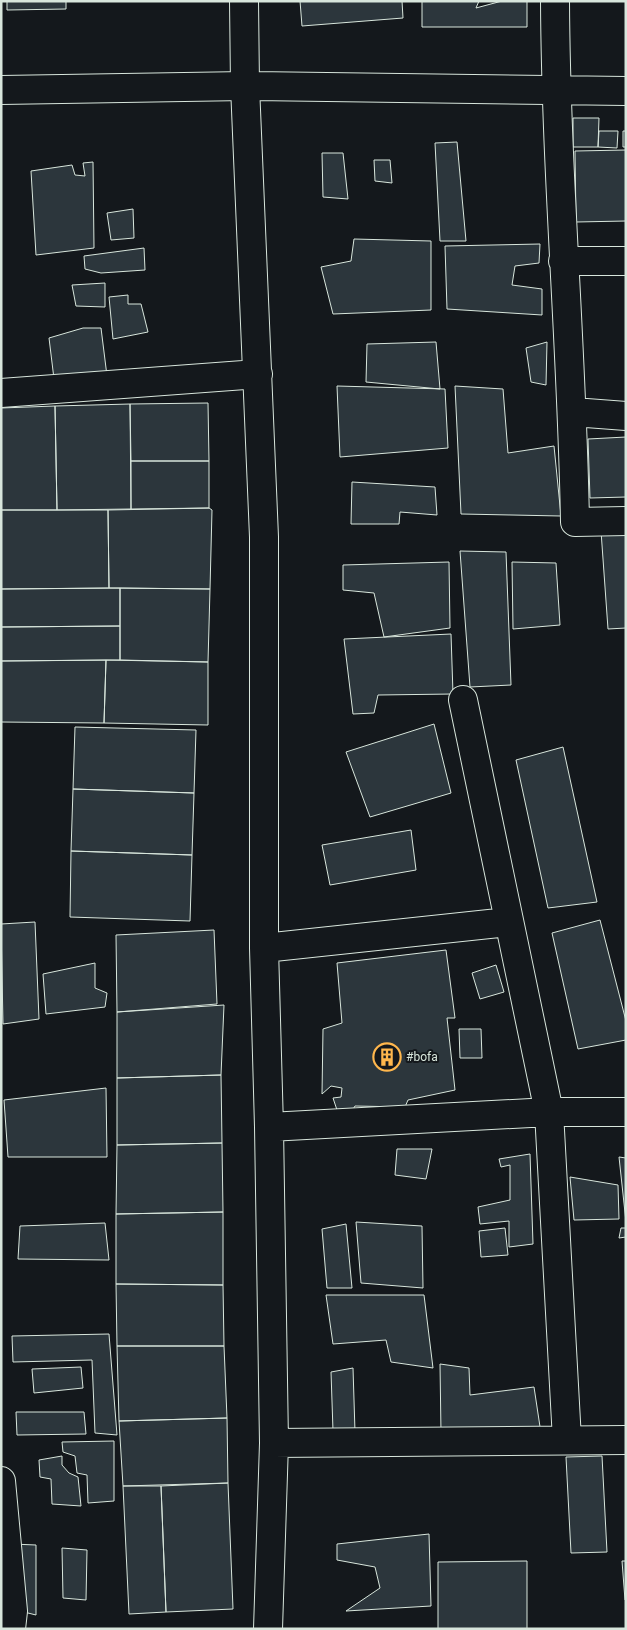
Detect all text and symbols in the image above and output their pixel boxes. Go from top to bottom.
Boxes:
building icon: #bofa [372,1042,402,1072]
place label: #bofa [406,1050,438,1064]

